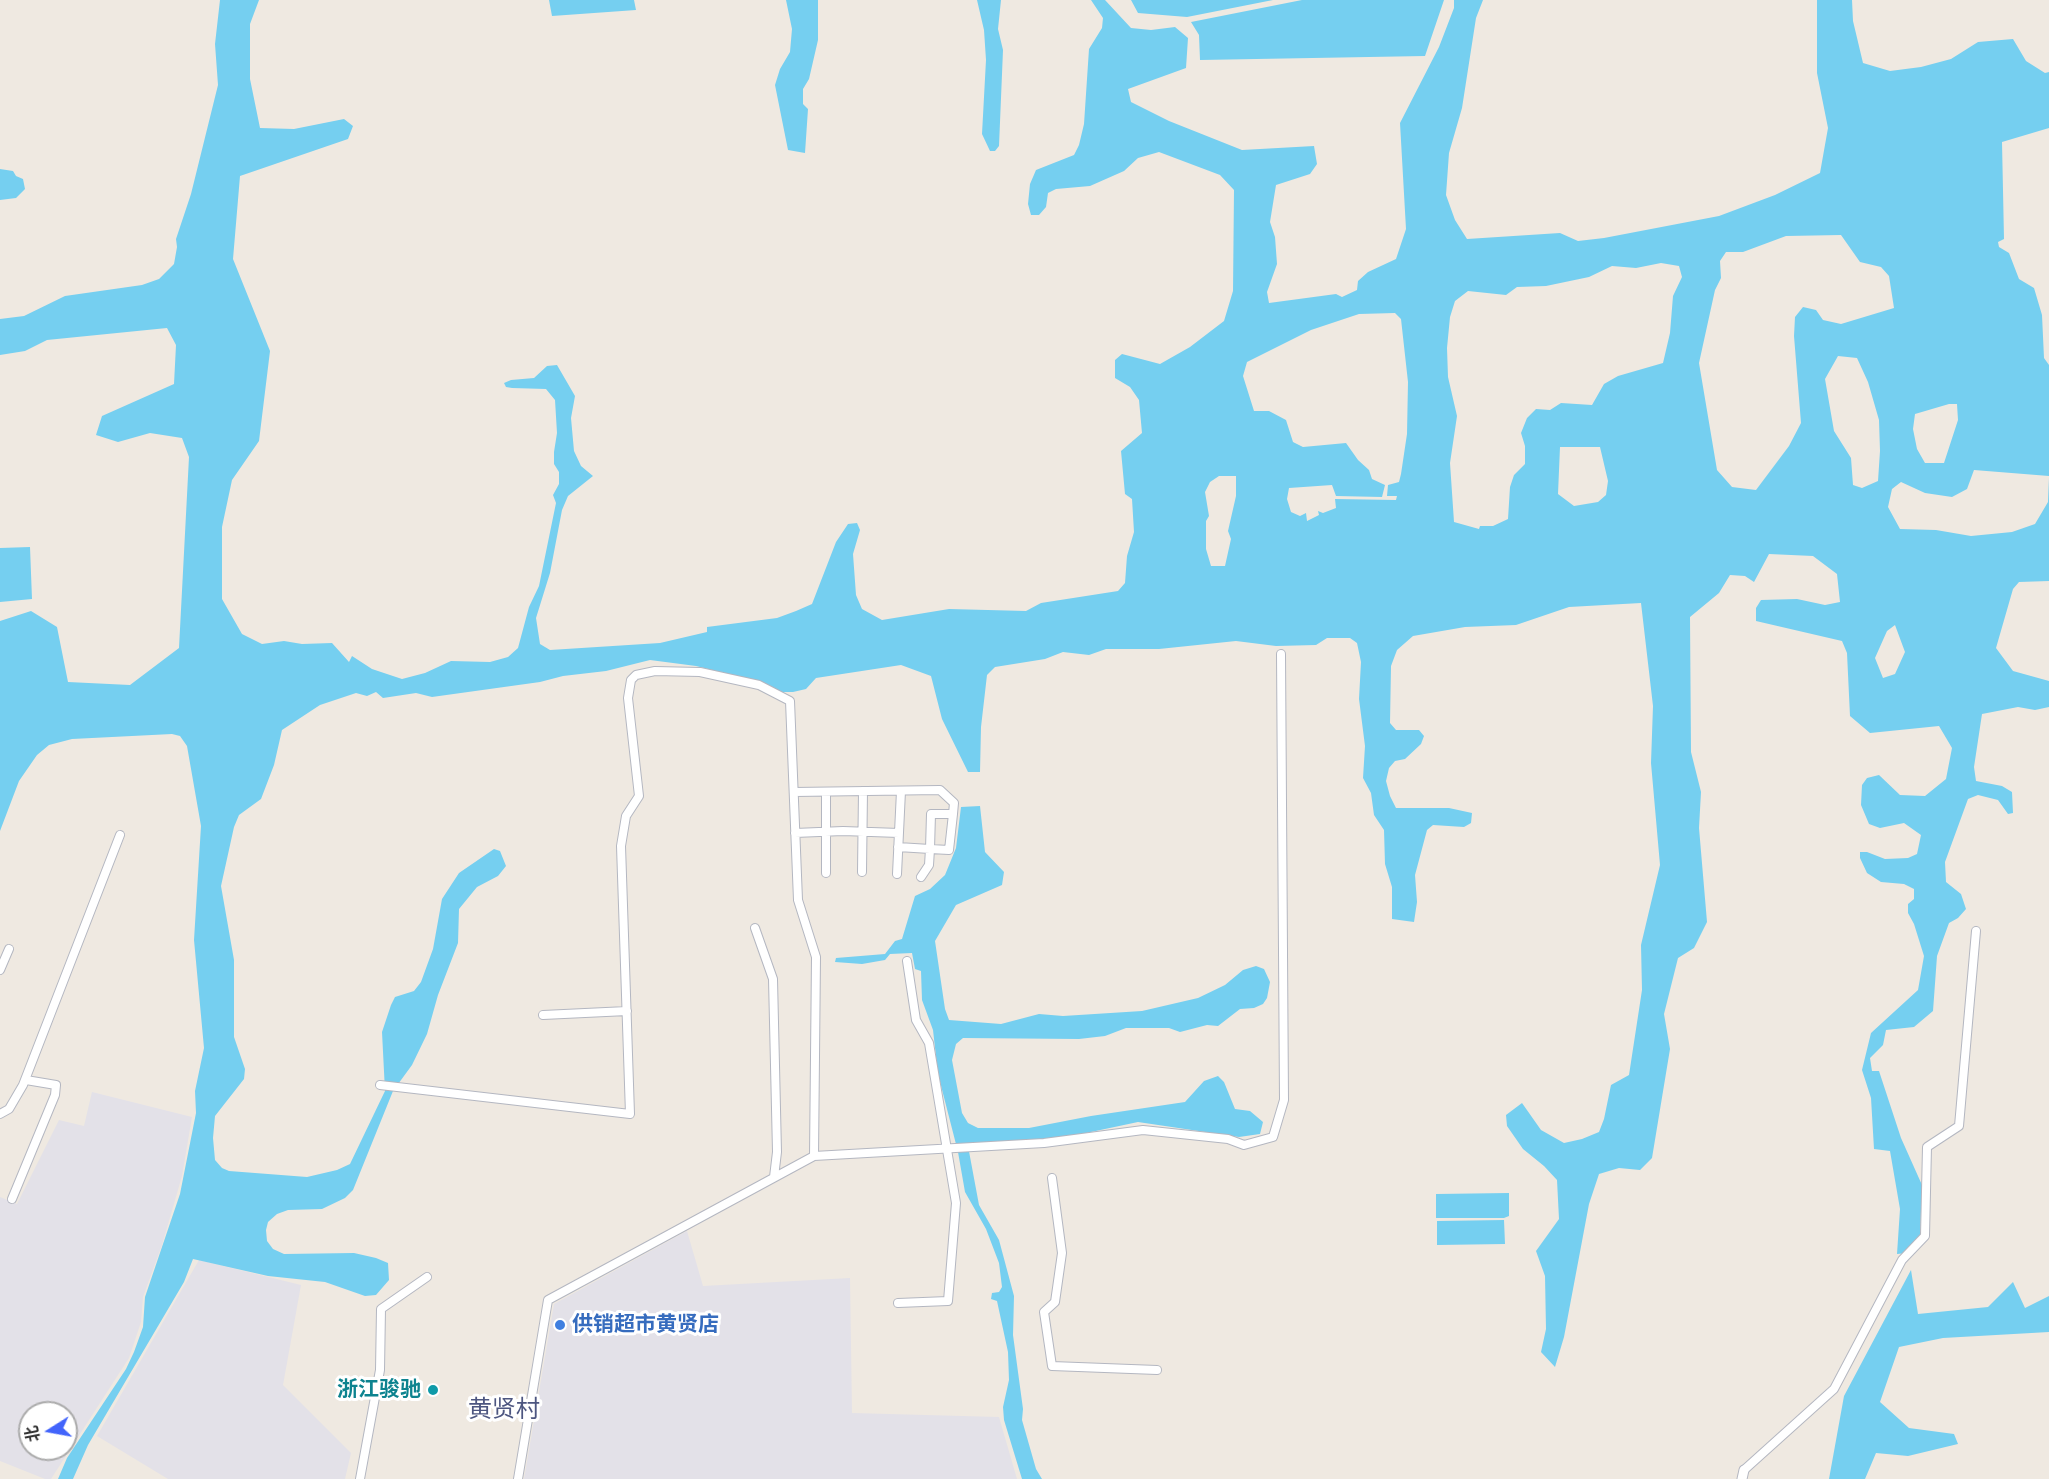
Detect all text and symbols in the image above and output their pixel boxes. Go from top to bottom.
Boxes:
place label: 供销超市黄贤店 [572,1312,719,1338]
marker: 供销超市黄贤店 [553,1318,567,1332]
place label: 浙江骏驰 [337,1377,421,1403]
marker: 浙江骏驰 [426,1383,440,1397]
district label: 黄贤村 [468,1396,540,1424]
north arrow [18,1401,78,1461]
text: 北 [21,1424,44,1444]

